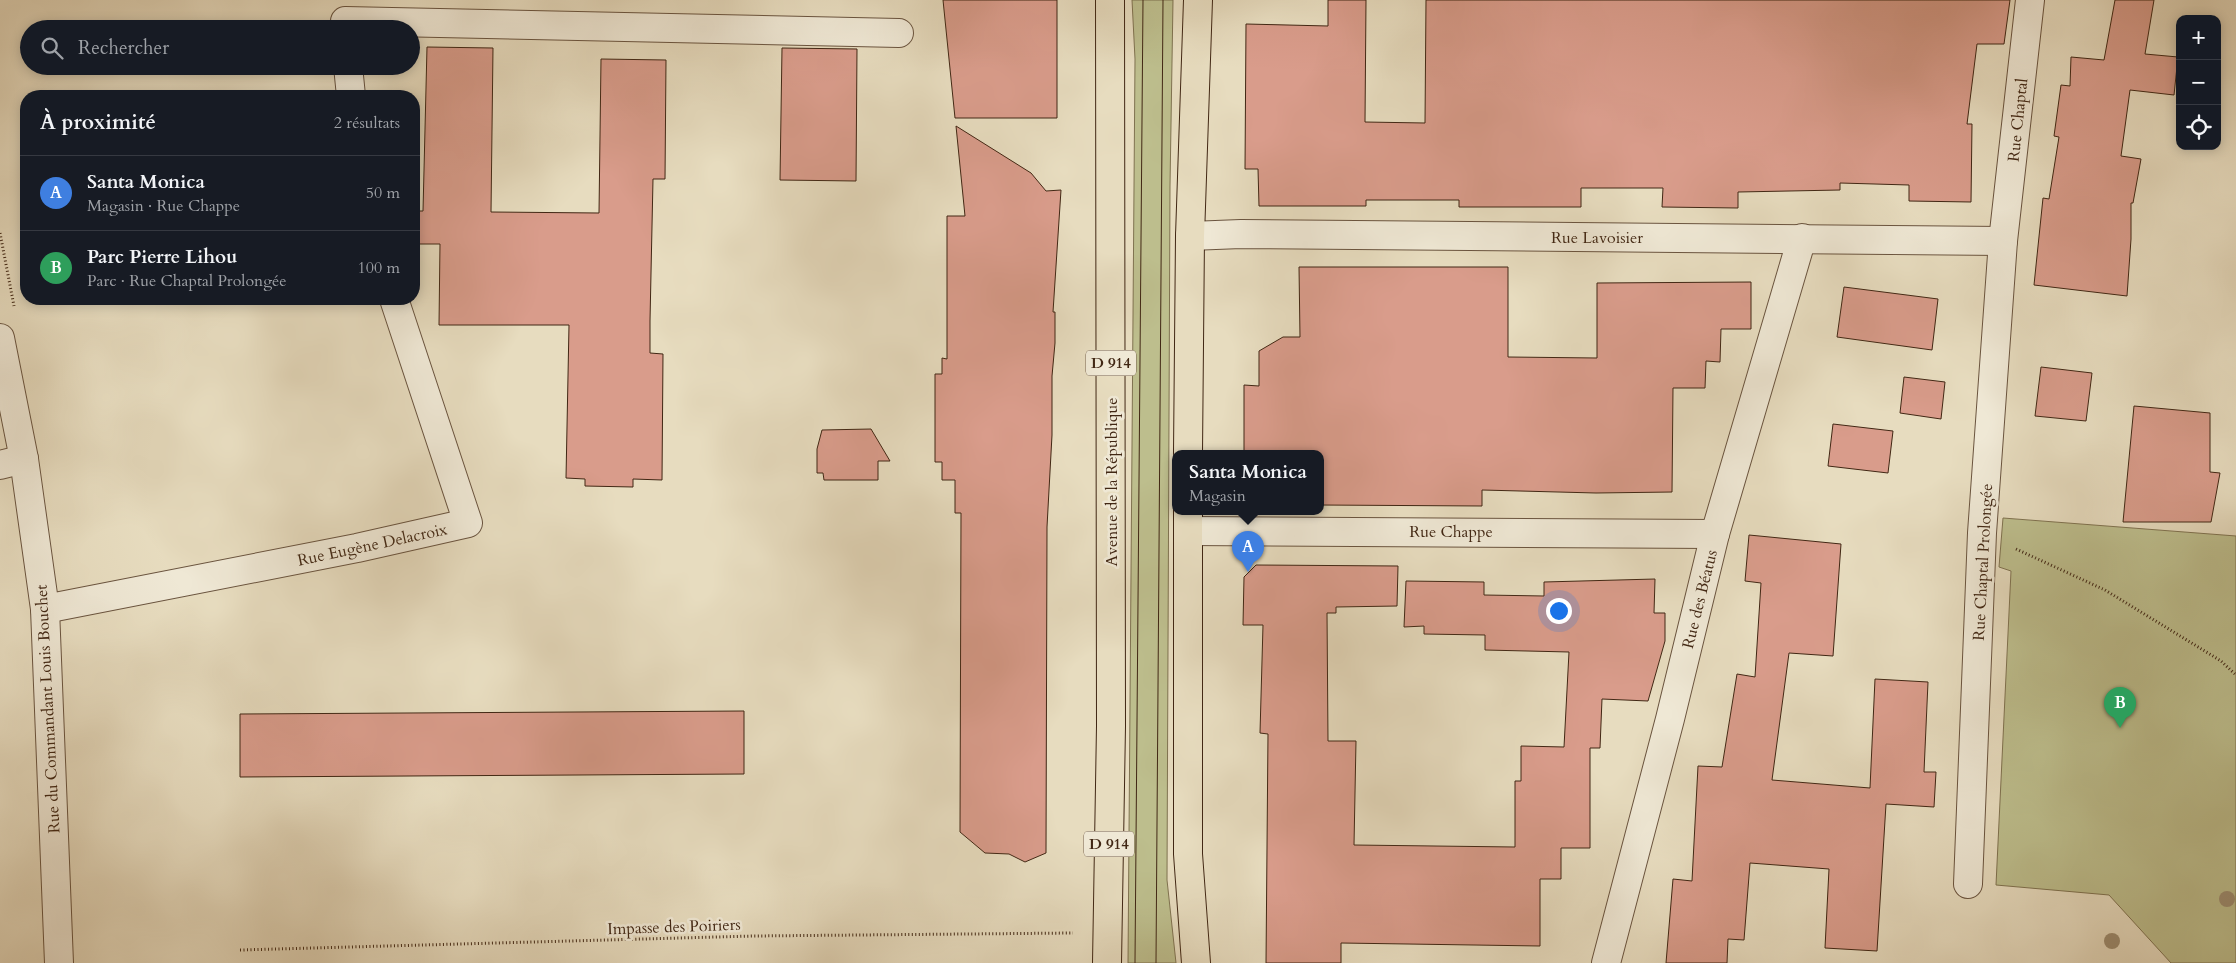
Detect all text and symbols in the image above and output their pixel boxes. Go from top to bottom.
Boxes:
map controls [2176,15,2221,150]
button: + [2176,15,2221,60]
search box [20,20,420,75]
icon: search [38,34,66,62]
text: Rechercher [78,35,169,61]
button: − [2176,60,2221,105]
street label: Rue Chaptal [2003,77,2033,163]
button: locate [2176,105,2221,150]
text: À proximité [40,108,156,137]
text: 2 résultats [334,112,400,134]
text: Santa Monica [87,169,205,195]
text: A [50,182,62,204]
text: 50 m [366,182,400,204]
text: Magasin · Rue Chappe [87,195,240,217]
street label: Rue Lavoisier [1551,227,1643,249]
text: Parc Pierre Lihou [87,244,237,270]
text: B [50,257,62,279]
text: 100 m [358,257,400,279]
text: Parc · Rue Chaptal Prolongée [87,270,287,292]
road number: D 914 [1086,350,1136,376]
street label: Avenue de la République [1101,398,1123,566]
popup [1172,450,1324,515]
text: Santa Monica [1189,459,1307,485]
street label: Rue Chaptal Prolongée [1968,483,1998,641]
text: Magasin [1189,485,1246,507]
street label: Rue Eugène Delacroix [295,518,449,572]
street label: Rue Chappe [1409,521,1493,543]
pin: A [1232,531,1264,572]
street label: Rue des Béatus [1677,548,1723,651]
street label: Rue du Commandant Louis Bouchet [31,584,65,834]
your location [1546,598,1572,624]
pin: B [2104,687,2136,728]
road number: D 914 [1084,832,1134,856]
street label: Impasse des Poiriers [607,914,741,940]

